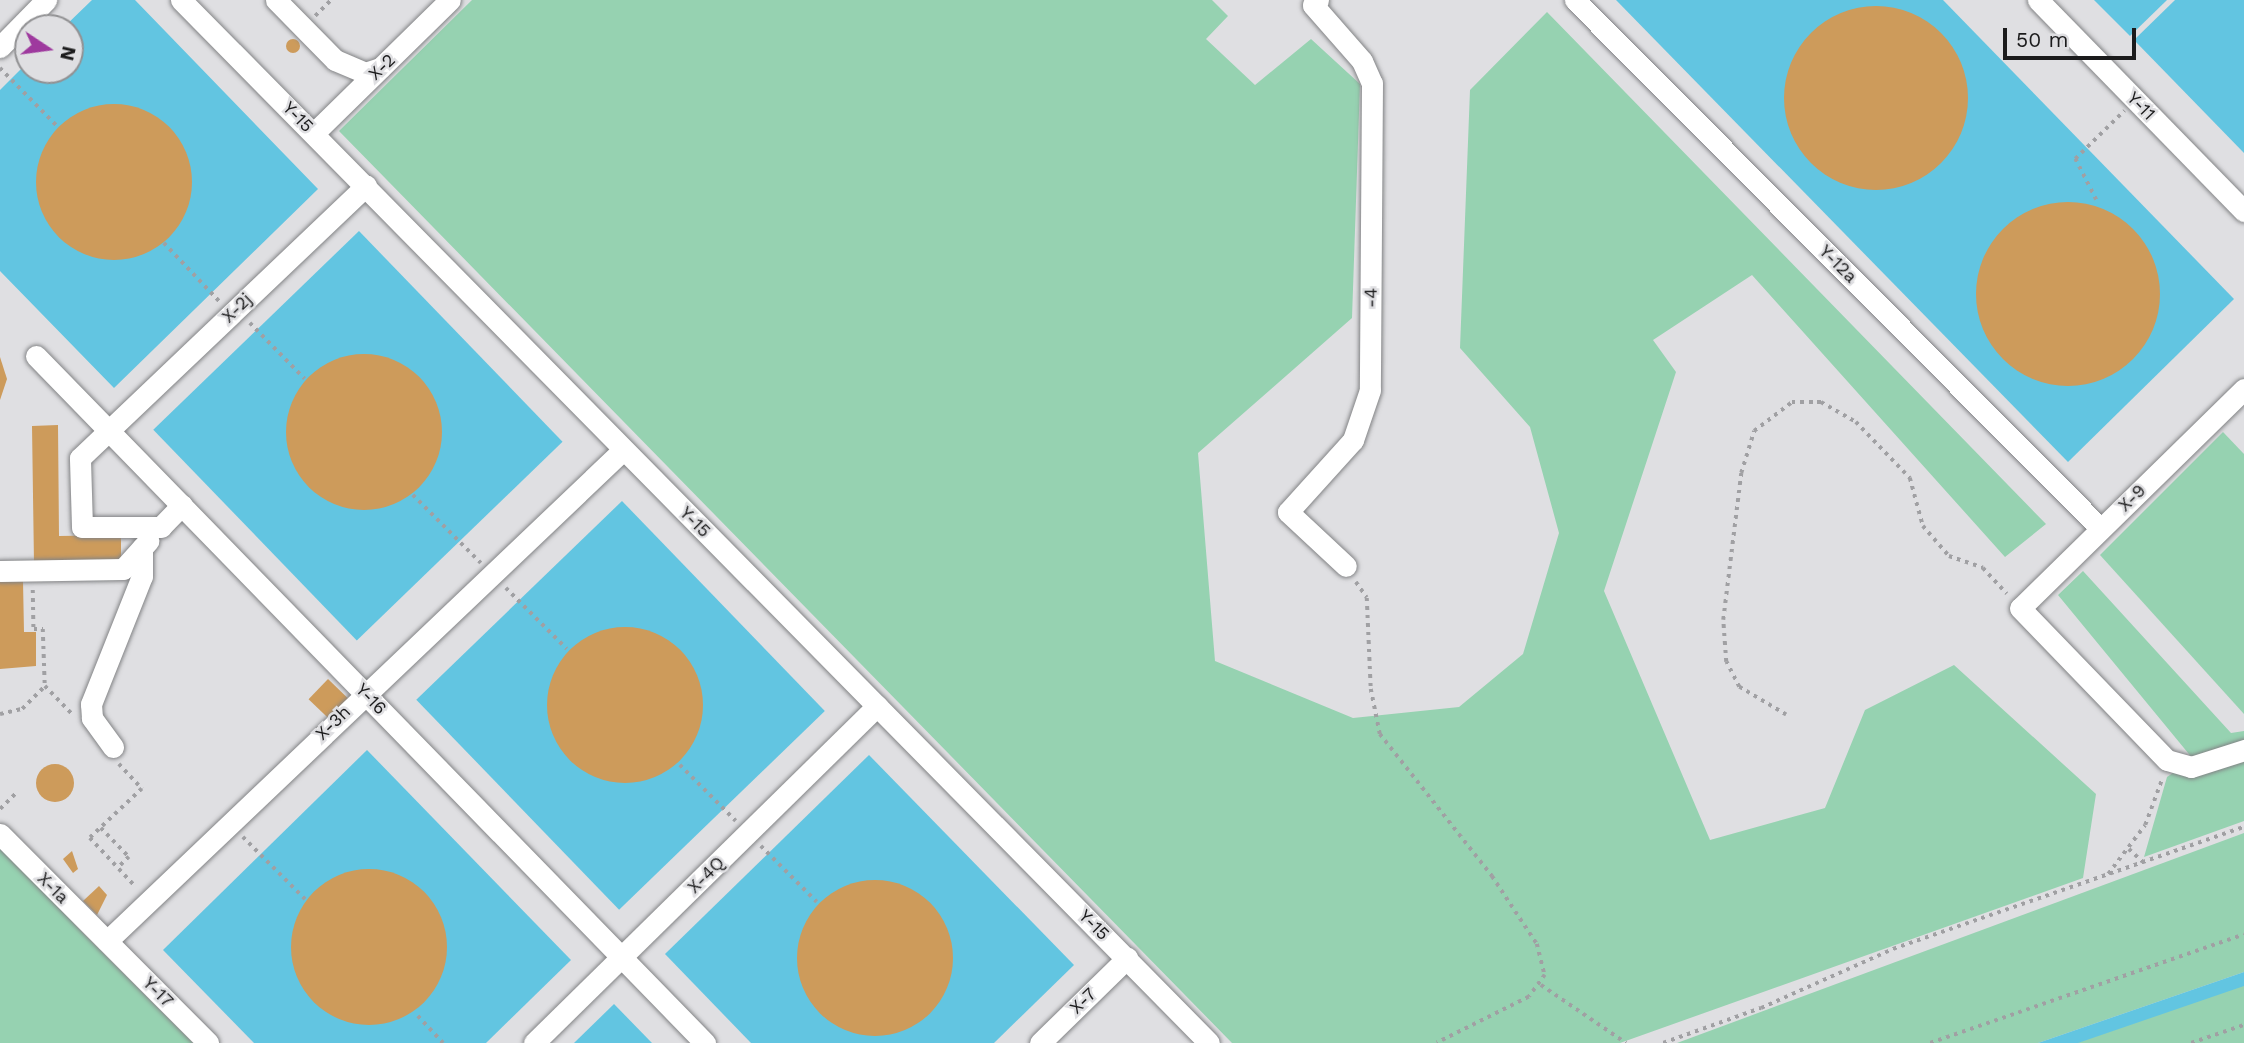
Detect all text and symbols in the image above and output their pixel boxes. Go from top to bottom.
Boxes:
north arrow [14,14,84,84]
scale bar [2006,14,2139,58]
text: 50 m [2016,27,2068,52]
text: N [55,44,81,63]
street label: X-2 [364,49,400,85]
street label: Y-11 [2122,87,2160,125]
street label: Y-15 [278,97,318,137]
street label: Y-12a [1814,240,1862,288]
street label: -4 [1360,288,1382,308]
street label: X-2j [217,289,257,327]
street label: X-9 [2114,480,2150,516]
street label: Y-15 [675,502,715,542]
street label: Y-16 [351,679,391,719]
street label: X-3h [311,701,355,745]
street label: X-4Q [683,852,729,898]
street label: X-1a [33,868,73,908]
street label: Y-15 [1074,905,1114,945]
street label: Y-17 [138,972,178,1012]
street label: X-7 [1065,984,1101,1018]

